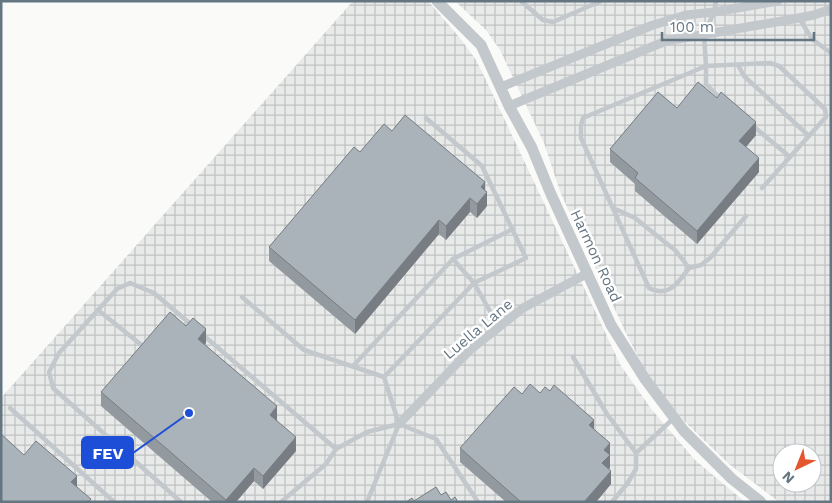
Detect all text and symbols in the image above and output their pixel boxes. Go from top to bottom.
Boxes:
scale bar [662,10,814,42]
text: 100 m [670,18,714,36]
street label: Harmon Road [567,207,625,305]
street label: Luella Lane [440,295,516,363]
callout: FEV [82,437,133,468]
north arrow [772,443,822,493]
text: FEV [93,444,123,463]
text: N [779,468,797,487]

